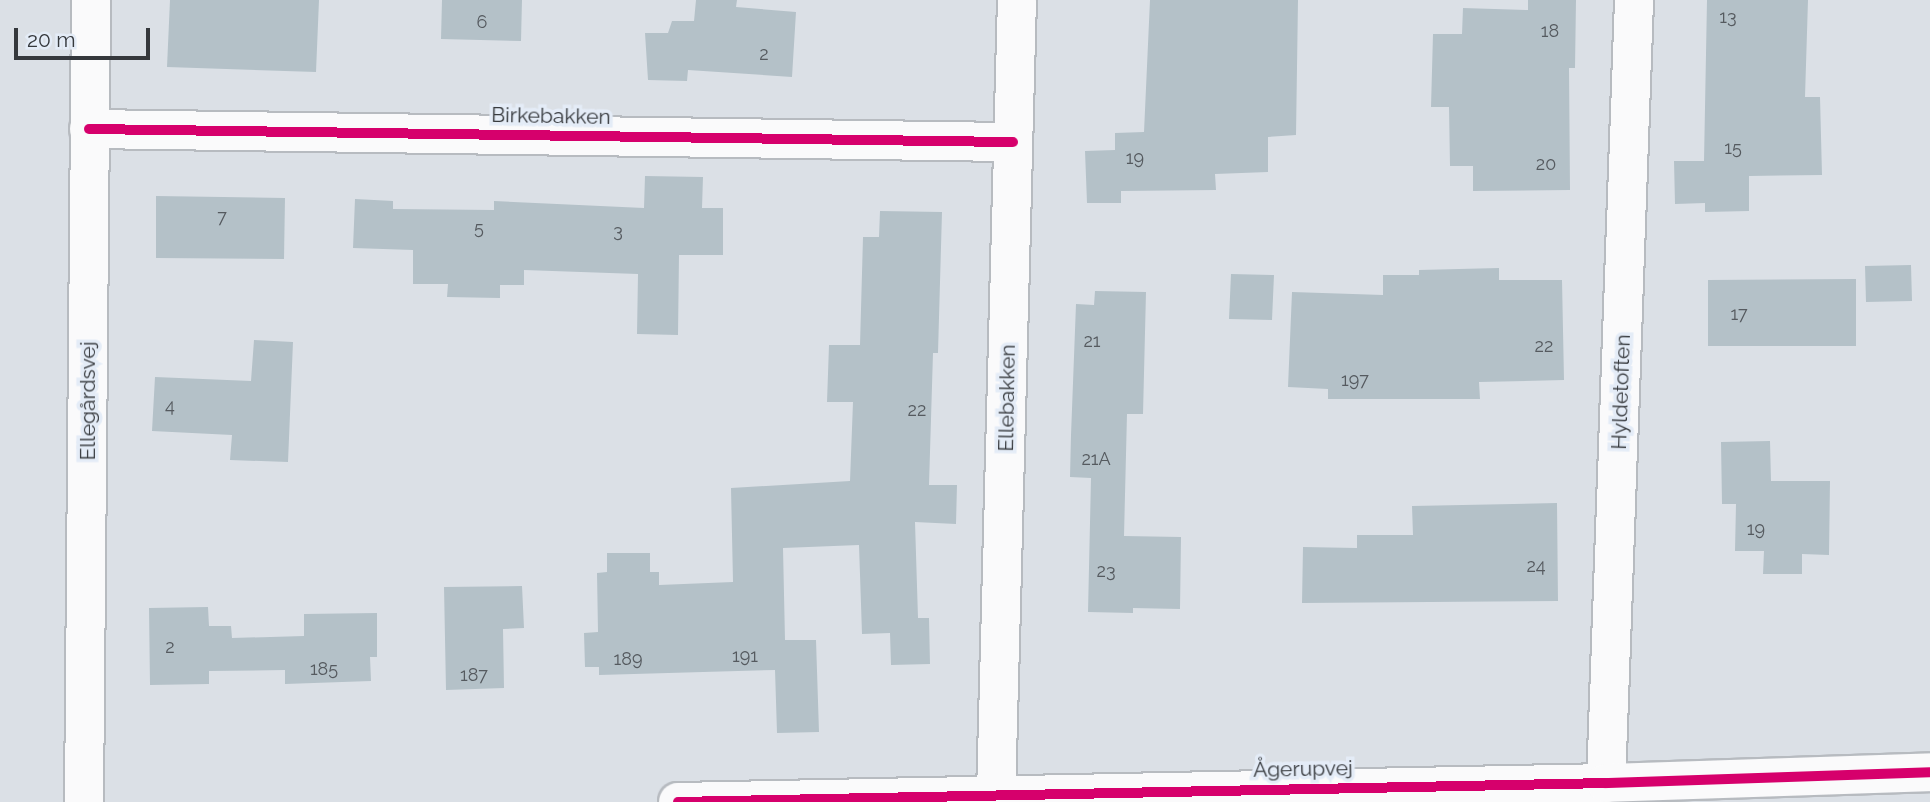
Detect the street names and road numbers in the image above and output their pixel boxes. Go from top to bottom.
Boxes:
street label: Birkebakken [491,102,611,130]
street label: Hyldetoften [1606,334,1636,450]
street label: Ellegårdsvej [75,342,101,460]
street label: Ellebakken [993,344,1021,452]
street label: Ågerupvej [1253,756,1353,782]

